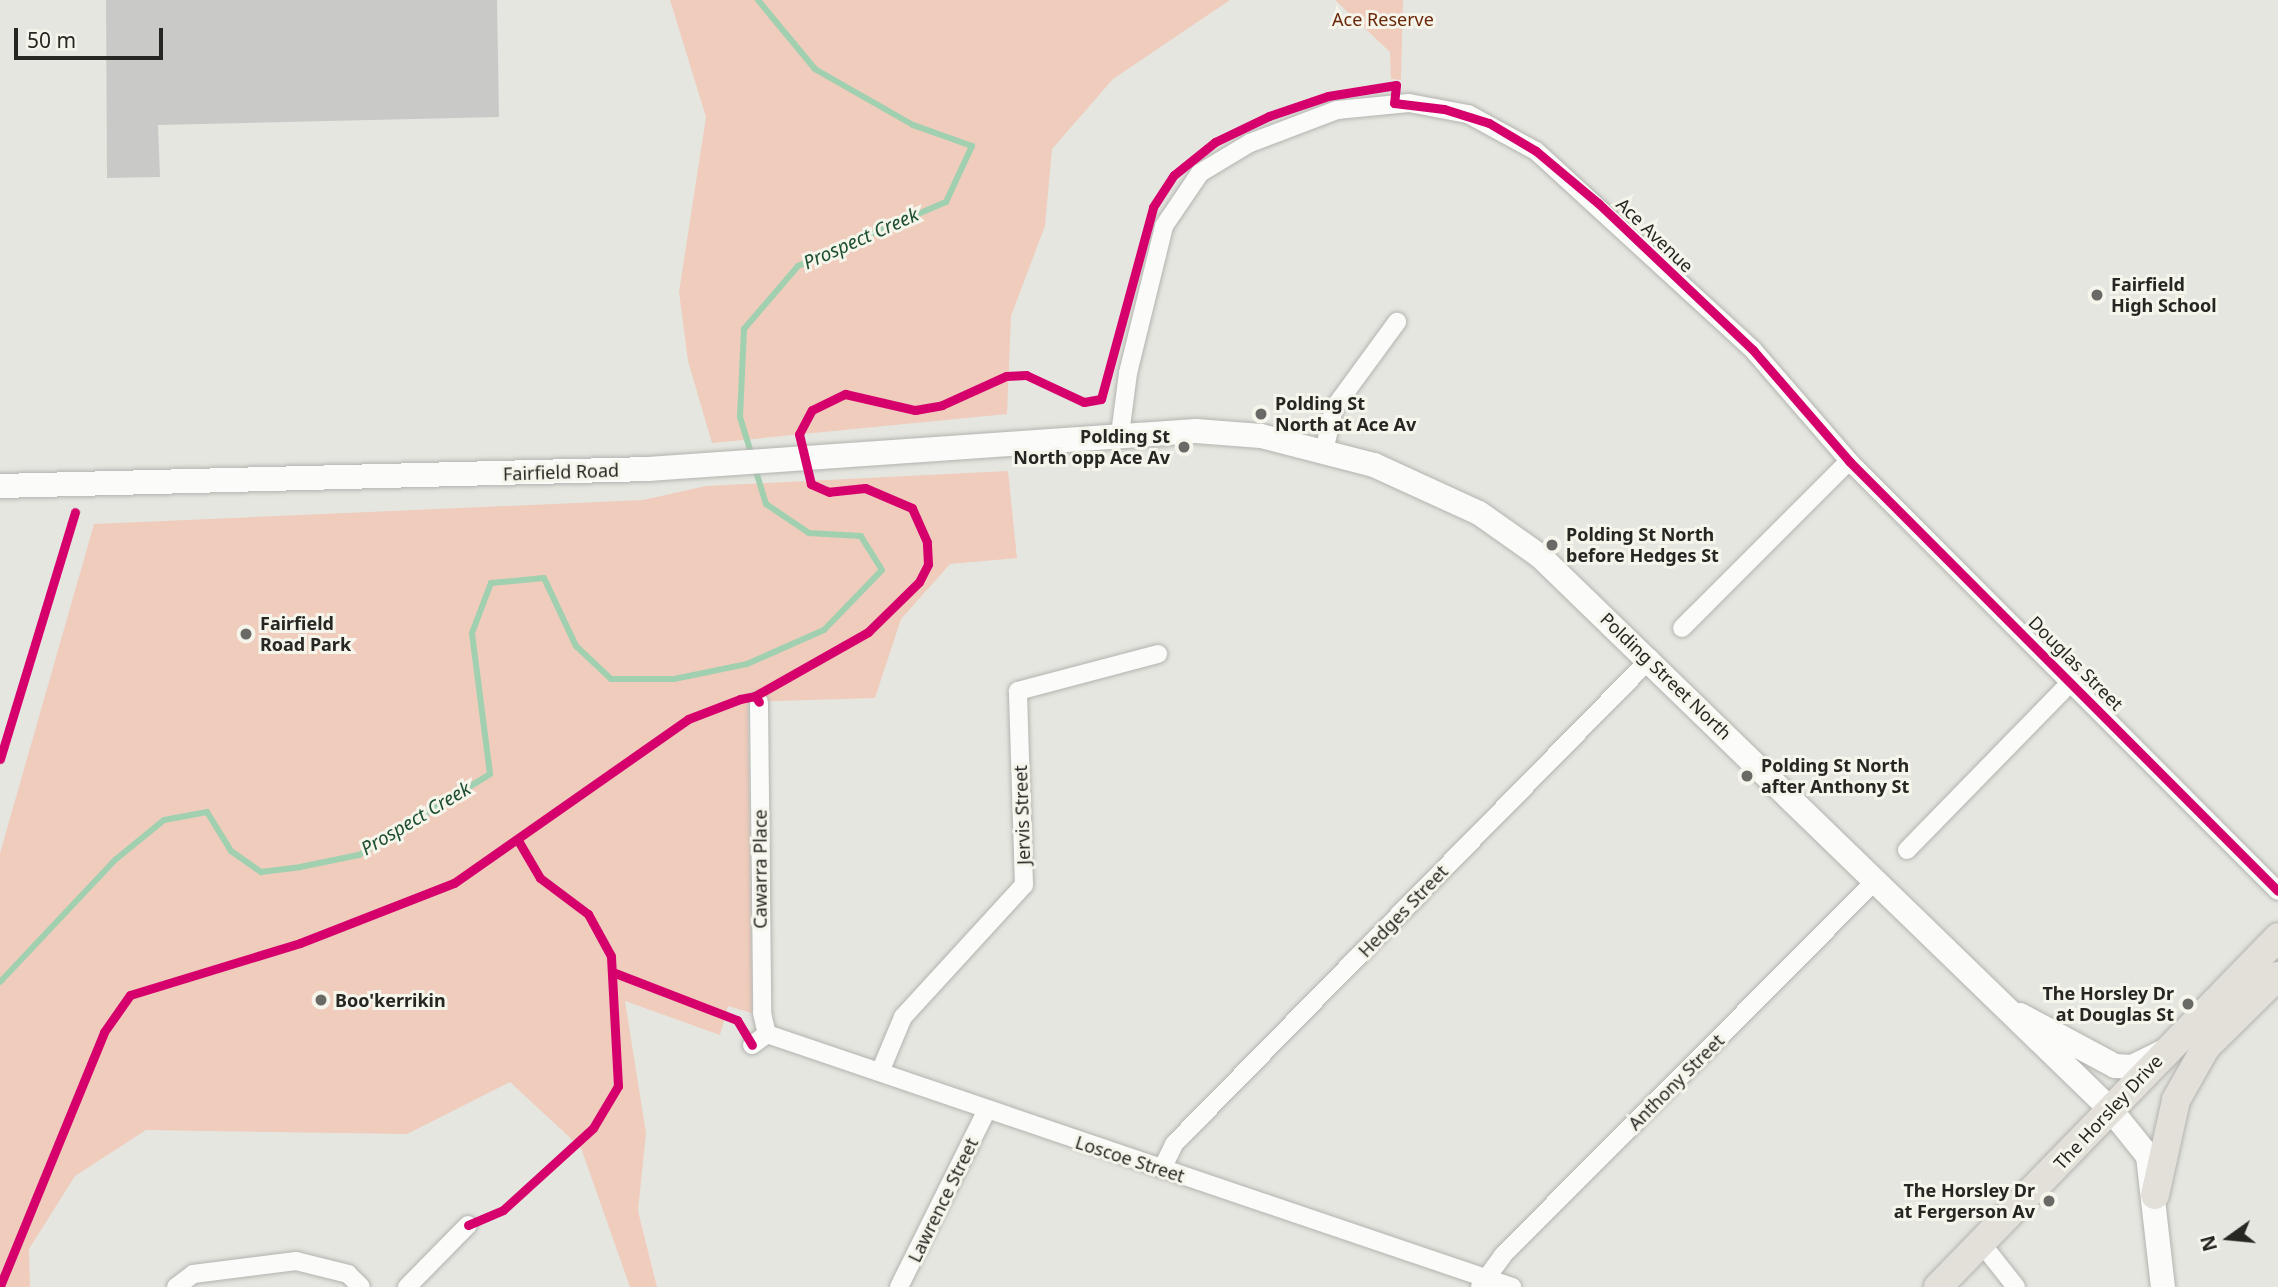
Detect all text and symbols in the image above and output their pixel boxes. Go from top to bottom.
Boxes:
park label: Ace Reserve [1332,8,1434,30]
scale bar [18,14,166,58]
text: 50 m [27,26,76,54]
street label: Ace Avenue [1612,193,1698,277]
water label: Prospect Creek [800,203,922,275]
place label: Fairfield High School [2111,274,2217,316]
marker: Fairfield High School [2089,287,2105,303]
place label: Polding St North at Ace Av [1275,393,1416,436]
marker: Polding St North at Ace Av [1253,406,1269,422]
place label: Polding St North opp Ace Av [1013,426,1170,468]
marker: Polding St North opp Ace Av [1176,439,1192,455]
street label: Fairfield Road [503,459,619,485]
place label: Polding St North before Hedges St [1566,524,1719,566]
marker: Polding St North before Hedges St [1544,537,1560,553]
street label: Polding Street North [1596,608,1736,744]
street label: Douglas Street [2024,611,2128,715]
place label: Fairfield Road Park [260,613,351,656]
marker: Fairfield Road Park [238,626,254,642]
place label: Polding St North after Anthony St [1761,755,1909,798]
street label: Jervis Street [1009,765,1035,865]
marker: Polding St North after Anthony St [1739,768,1755,784]
water label: Prospect Creek [357,777,475,861]
street label: Cawarra Place [749,809,771,929]
street label: Hedges Street [1354,861,1452,961]
place label: The Horsley Dr at Douglas St [2042,983,2174,1026]
place label: Boo'kerrikin [335,989,446,1011]
marker: Boo'kerrikin [313,992,329,1008]
marker: The Horsley Dr at Douglas St [2180,996,2196,1012]
street label: Anthony Street [1624,1030,1728,1134]
street label: The Horsley Drive [2049,1050,2167,1174]
street label: Loscoe Street [1073,1131,1187,1187]
street label: Lawrence Street [904,1134,982,1266]
place label: The Horsley Dr at Fergerson Av [1894,1180,2035,1222]
marker: The Horsley Dr at Fergerson Av [2041,1193,2057,1209]
north arrow [2194,1203,2264,1273]
text: N [2194,1233,2223,1254]

